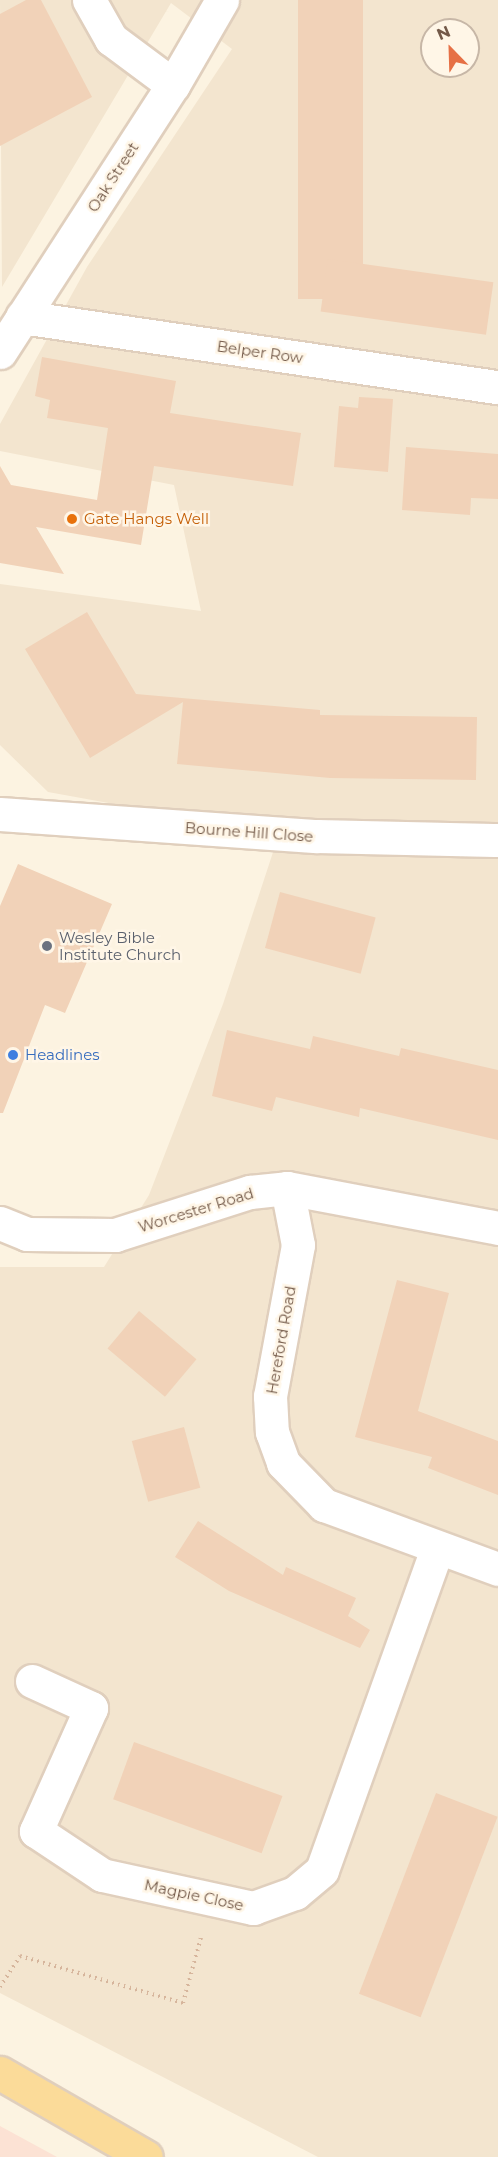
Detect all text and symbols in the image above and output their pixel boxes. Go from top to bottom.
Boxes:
north arrow [420,18,480,78]
text: N [434,22,453,44]
street label: Oak Street [84,139,142,215]
street label: Belper Row [216,337,304,367]
place label: Gate Hangs Well [84,510,209,528]
marker: Gate Hangs Well [65,512,79,526]
street label: Bourne Hill Close [184,819,314,845]
place label: Wesley Bible Institute Church [59,928,181,963]
marker: Wesley Bible Institute Church [40,939,54,953]
place label: Headlines [25,1046,100,1064]
marker: Headlines [6,1048,20,1062]
street label: Worcester Road [136,1184,256,1236]
street label: Hereford Road [263,1284,299,1396]
street label: Magpie Close [143,1876,245,1914]

